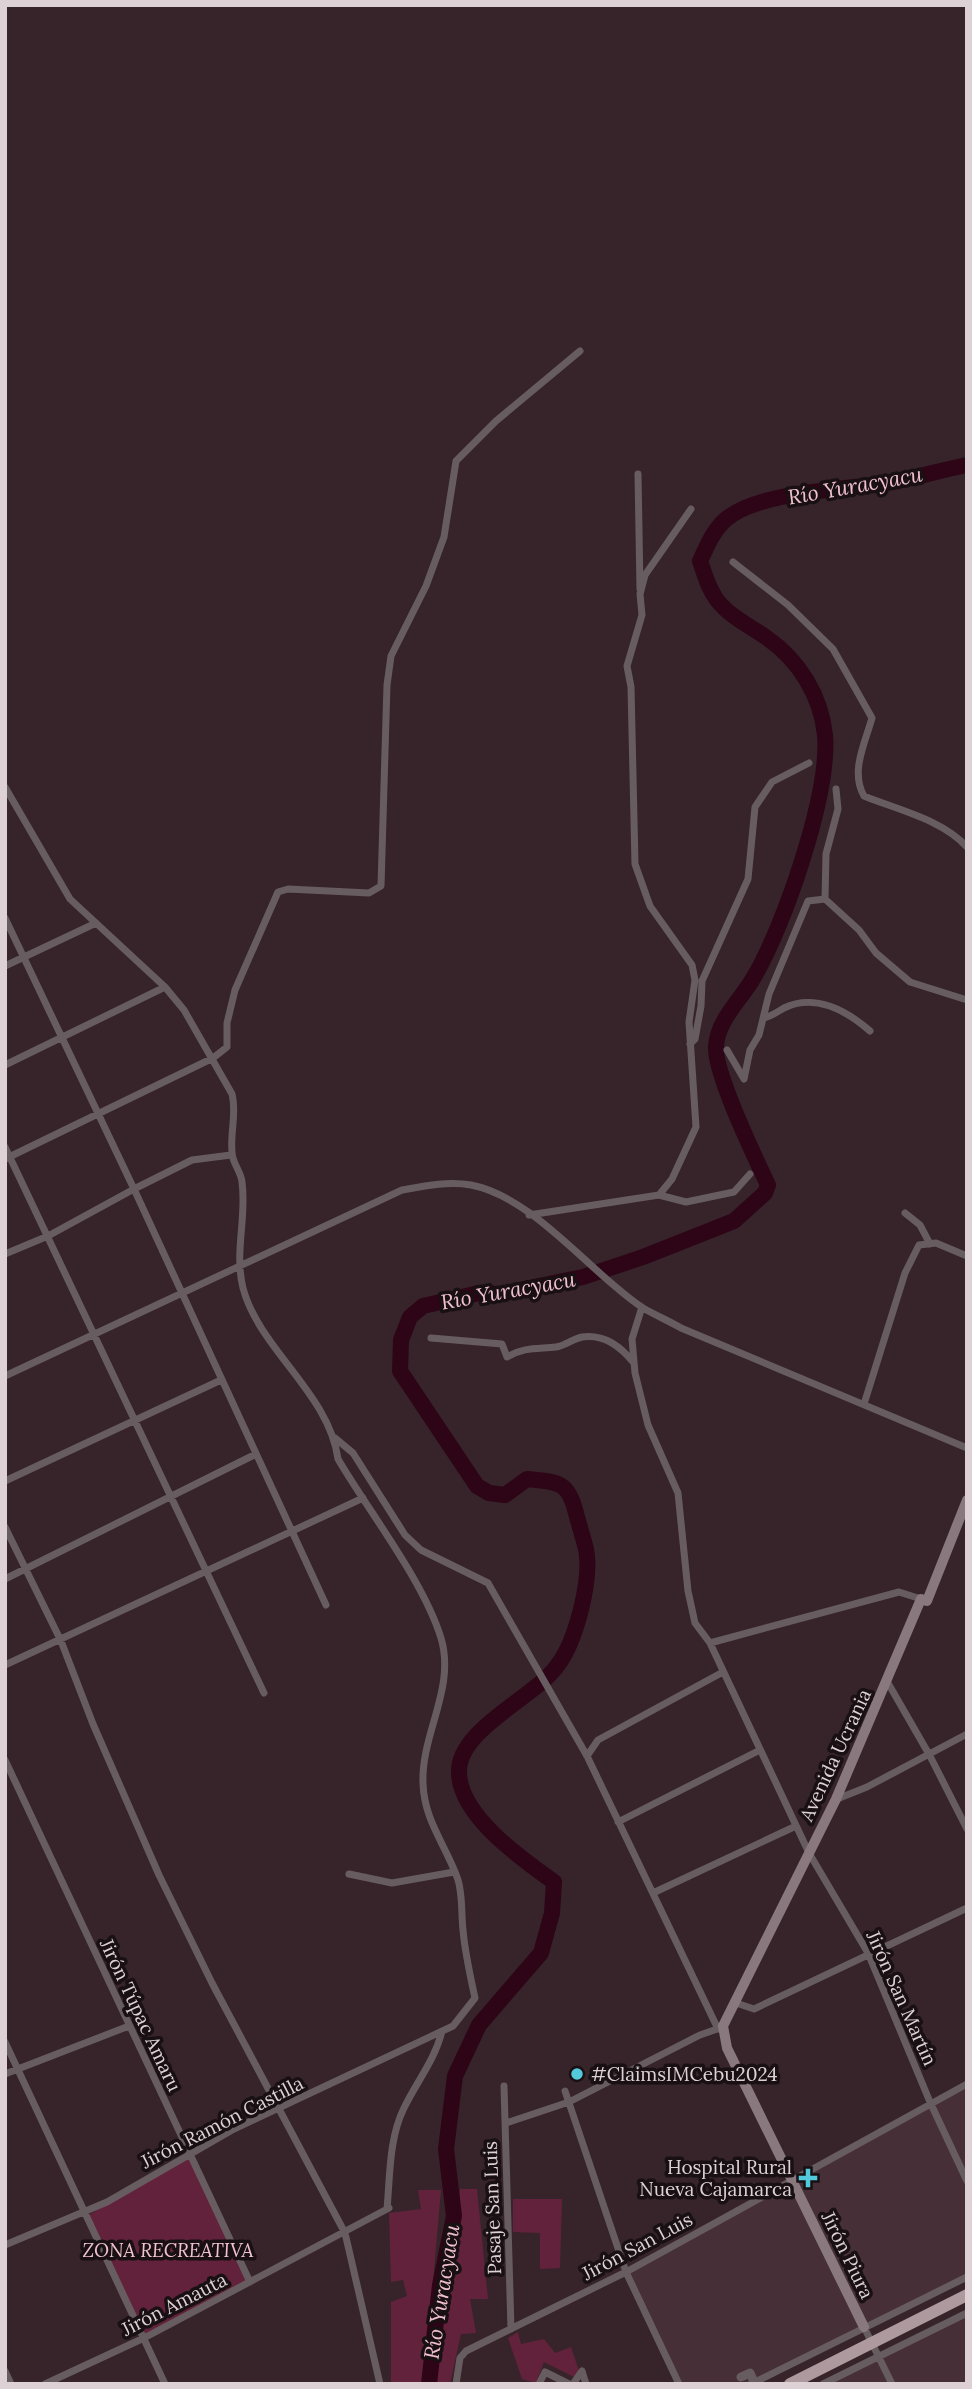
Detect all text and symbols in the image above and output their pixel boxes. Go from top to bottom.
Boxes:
water label: Río Yuracyacu [785,460,925,511]
water label: Río Yuracyacu [438,1265,578,1316]
street label: Avenida Ucrania [793,1685,876,1826]
street label: Jirón San Martín [861,1926,942,2069]
street label: Jirón Túpac Amaru [95,1934,187,2095]
place label: #ClaimsIMCebu2024 [591,2062,778,2086]
marker: #ClaimsIMCebu2024 [569,2066,585,2082]
street label: Jirón Ramón Castilla [136,2071,307,2174]
street label: Pasaje San Luis [478,2141,506,2275]
place label: Hospital Rural Nueva Cajamarca [639,2155,792,2201]
marker: Hospital Rural Nueva Cajamarca [798,2168,818,2188]
street label: Jirón Piura [816,2206,880,2303]
street label: Jirón San Luis [577,2207,697,2286]
water label: Río Yuracyacu [418,2222,466,2361]
park label: ZONA RECREATIVA [83,2238,253,2262]
street label: Jirón Amauta [116,2267,231,2341]

